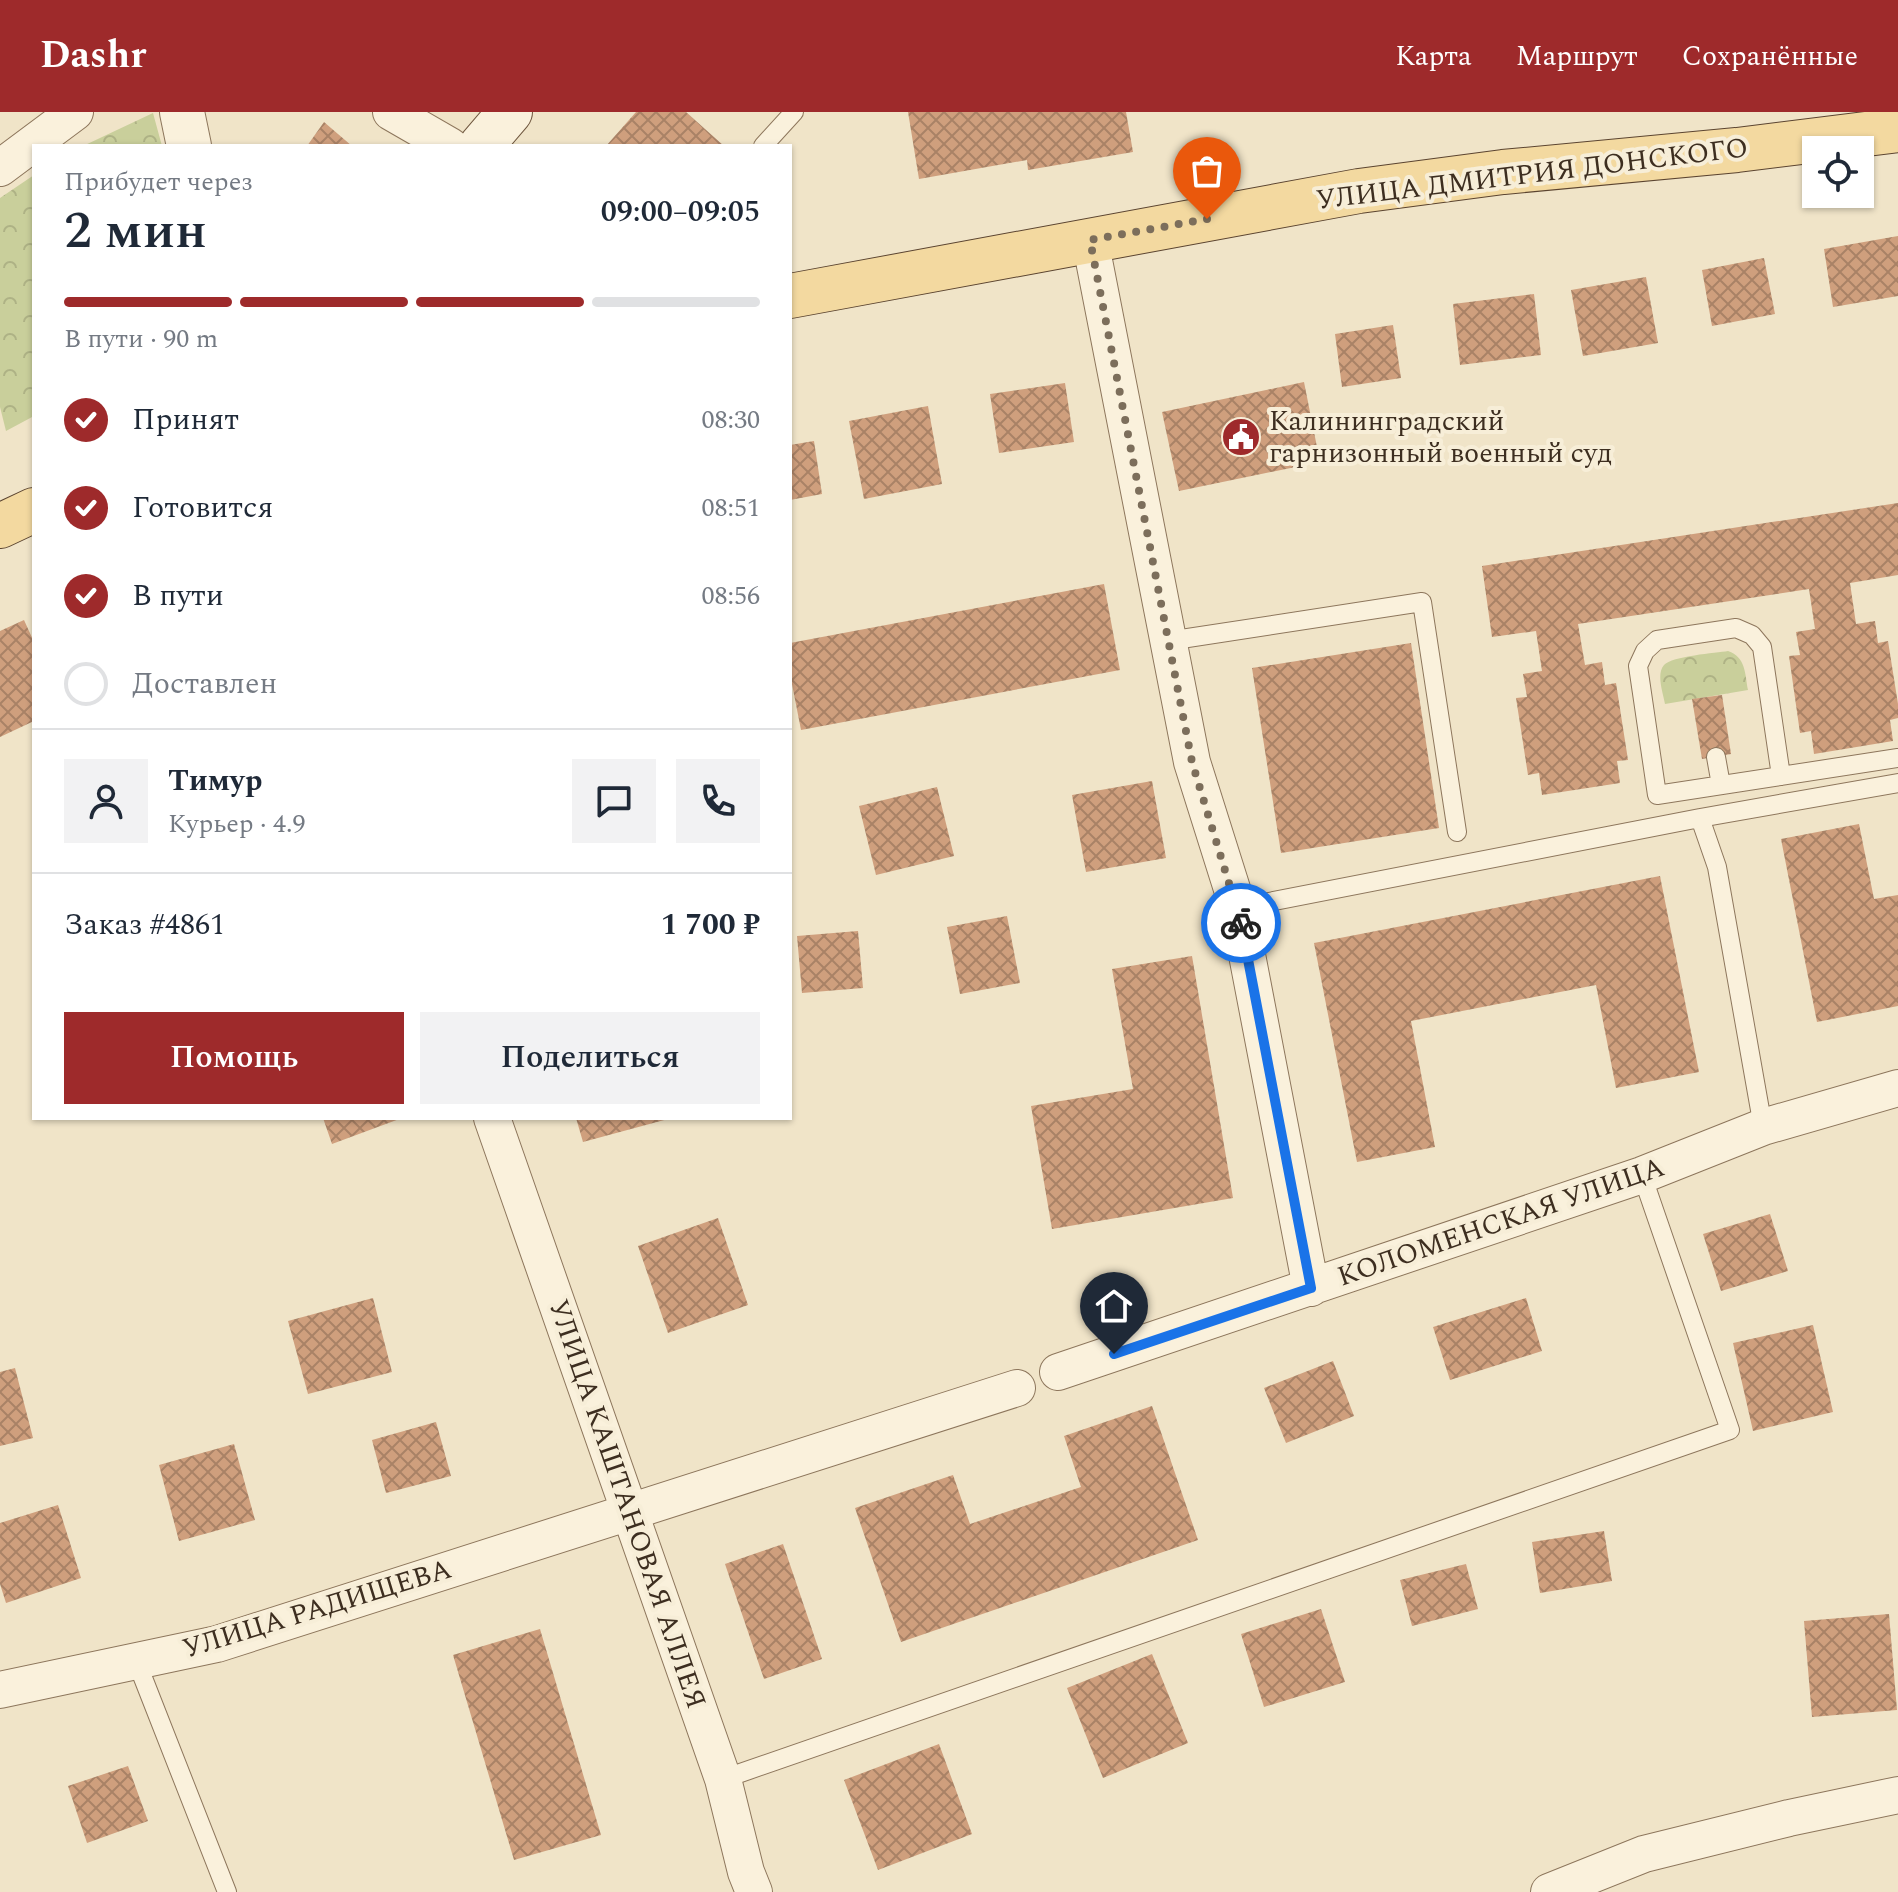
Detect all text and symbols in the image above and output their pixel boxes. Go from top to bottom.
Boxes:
text: Dashr [40,27,146,85]
text: Карта [1395,35,1472,78]
text: Маршрут [1516,35,1638,78]
text: Сохранённые [1682,35,1858,78]
street label: УЛИЦА ДМИТРИЯ ДОНСКОГО [1314,126,1750,222]
map controls [1802,136,1874,208]
button: locate [1802,136,1874,208]
pin [1173,137,1241,219]
icon: bag [1185,149,1229,193]
text: Прибудет через [64,162,253,202]
text: 09:00–09:05 [601,189,760,235]
text: 2 мин [64,192,207,271]
text: В пути · 90 m [64,319,218,359]
text: Принят [132,397,239,443]
icon: check [64,398,108,442]
text: 08:30 [701,400,760,440]
place label: Калининградский гарнизонный военный суд [1269,400,1612,475]
public building icon: Калининградский гарнизонный военный суд [1220,416,1262,458]
text: Готовится [132,485,273,531]
icon: check [64,486,108,530]
text: 08:51 [701,488,760,528]
text: В пути [132,573,224,619]
icon: check [64,574,108,618]
text: 08:56 [701,576,760,616]
text: Доставлен [132,661,277,707]
text: Тимур [168,758,262,804]
button: person [64,759,148,843]
button: chat [572,759,656,843]
button: phone [676,759,760,843]
text: Курьер · 4.9 [168,804,305,844]
courier [1201,883,1281,963]
icon: bike [1219,901,1263,945]
text: Заказ #4861 [64,902,225,948]
text: 1 700 ₽ [661,902,760,948]
button: Помощь [64,1012,404,1104]
button: Поделиться [420,1012,760,1104]
street label: КОЛОМЕНСКАЯ УЛИЦА [1332,1146,1670,1298]
pin [1080,1272,1148,1354]
icon: home [1092,1284,1136,1328]
street label: УЛИЦА КАШТАНОВАЯ АЛЛЕЯ [537,1293,717,1715]
street label: УЛИЦА РАДИЩЕВА [177,1548,457,1670]

